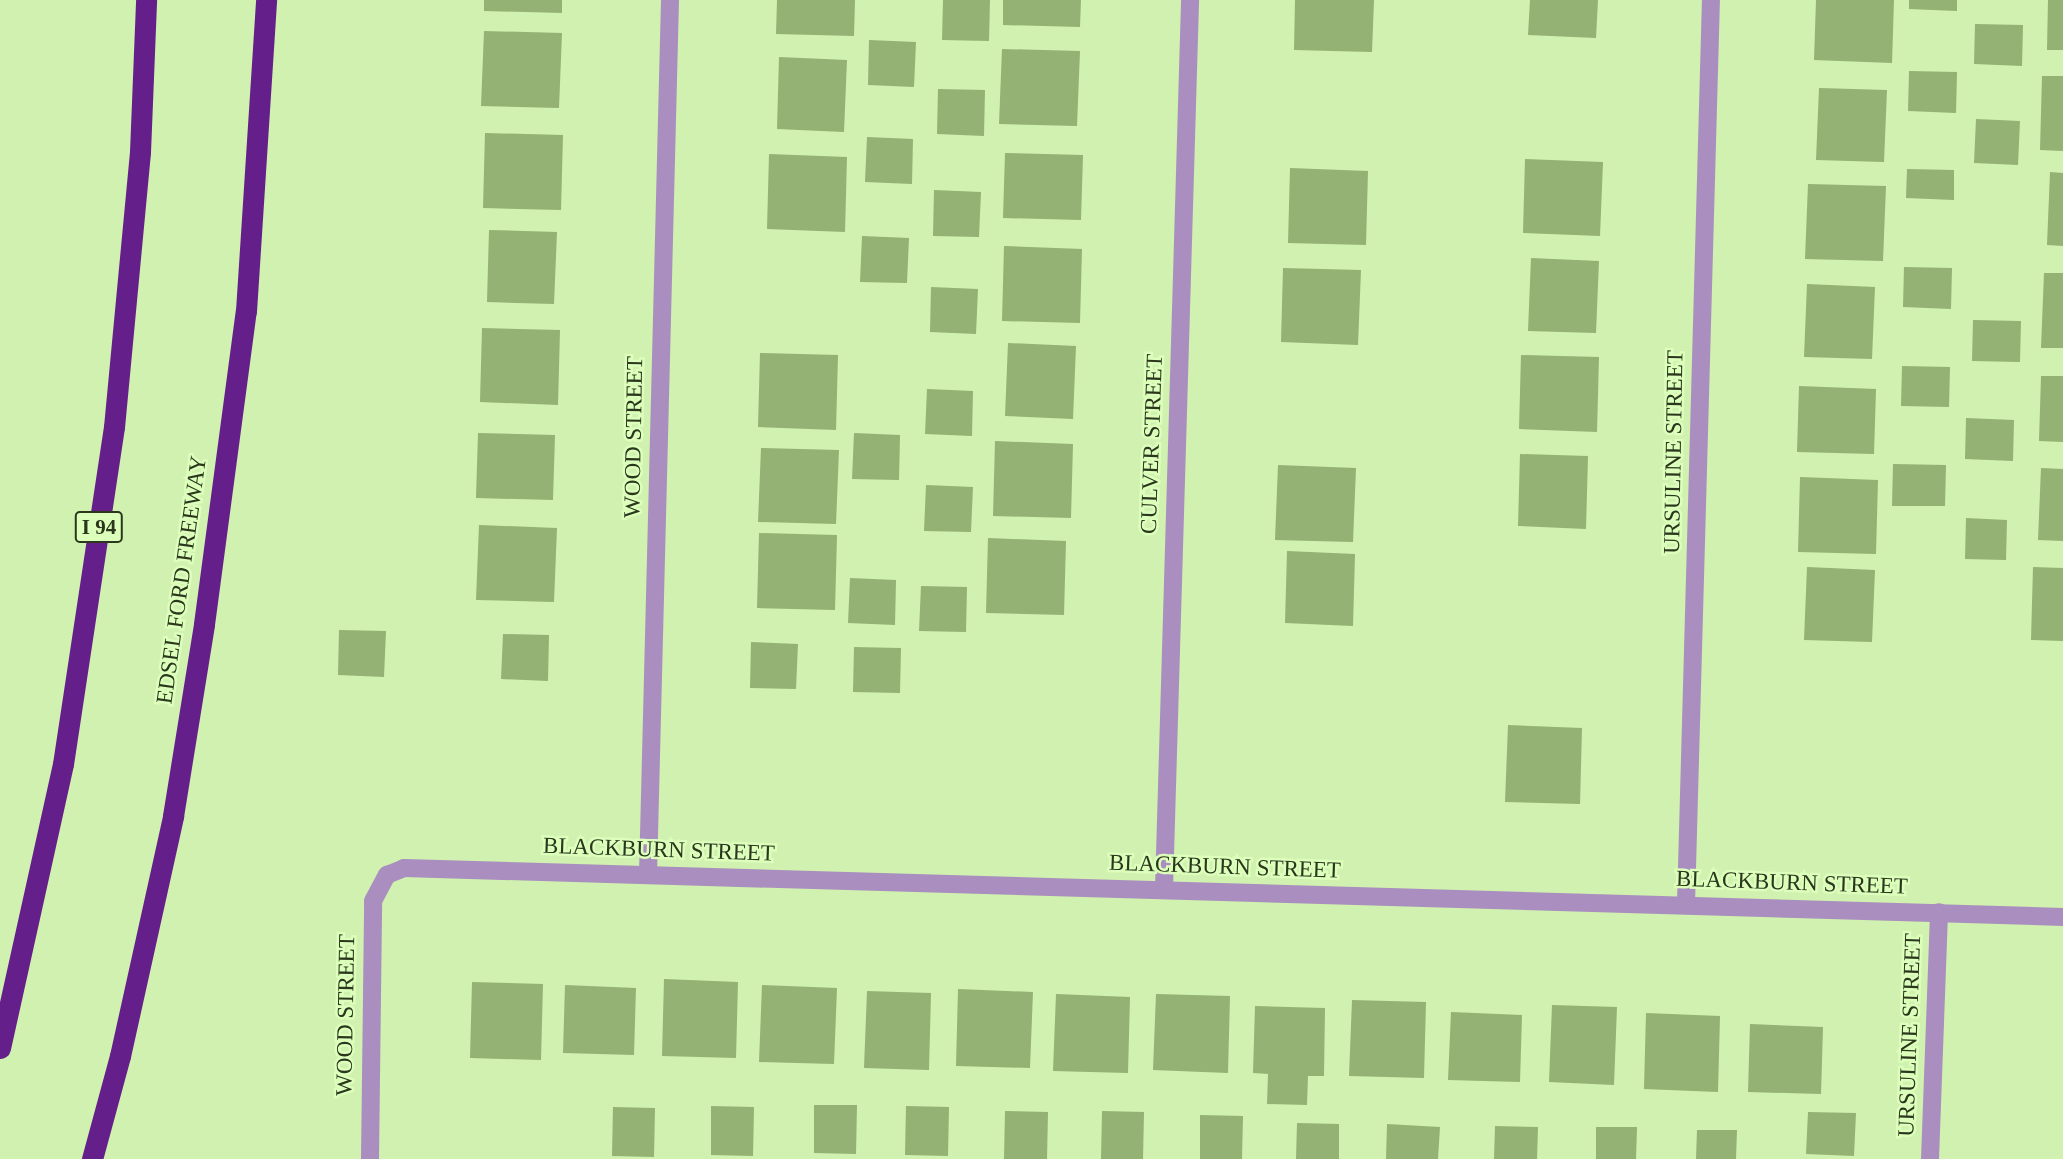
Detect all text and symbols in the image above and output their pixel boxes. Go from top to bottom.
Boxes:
street label: URSULINE STREET [1658,350,1690,554]
street label: CULVER STREET [1135,354,1169,534]
street label: WOOD STREET [619,356,649,518]
street label: EDSEL FORD FREEWAY [151,454,213,706]
road number: I 94 [74,510,124,544]
street label: BLACKBURN STREET [543,832,775,868]
street label: BLACKBURN STREET [1109,849,1341,885]
street label: BLACKBURN STREET [1676,865,1908,901]
street label: URSULINE STREET [1893,933,1927,1137]
street label: WOOD STREET [331,934,361,1096]

